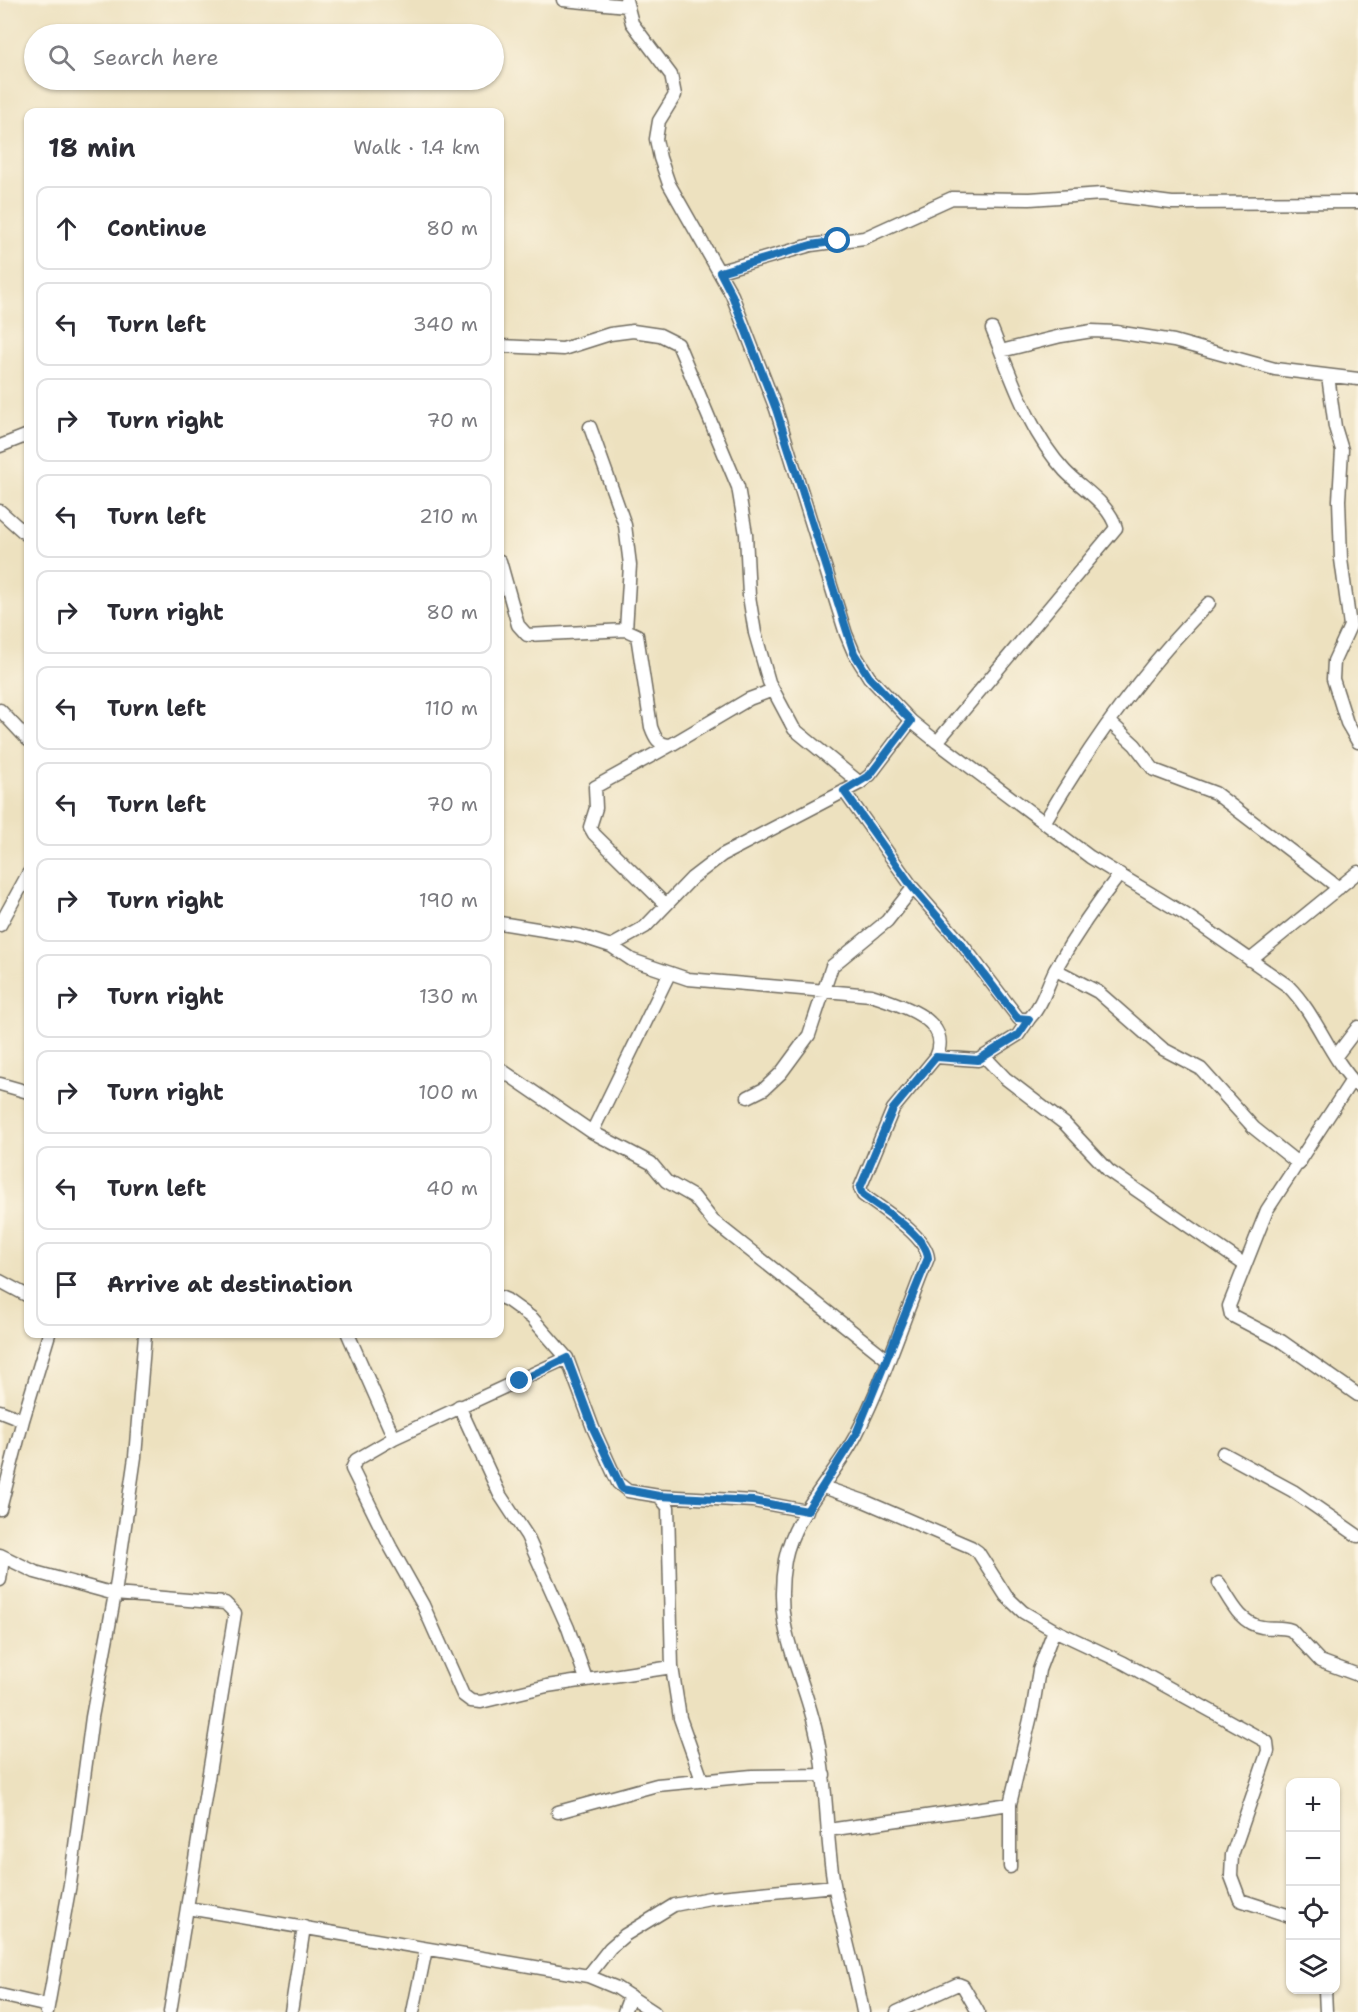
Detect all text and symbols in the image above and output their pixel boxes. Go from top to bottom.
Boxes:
search box [24,24,504,90]
icon: search [45,41,78,74]
text: Search here [93,43,219,72]
text: 18 min [48,130,136,165]
text: Walk · 1.4 km [353,134,480,160]
icon: ahead [50,212,83,245]
text: Continue [107,214,207,243]
text: 80 m [426,215,478,241]
route start [824,227,850,253]
icon: left [50,308,83,341]
text: Turn left [107,310,206,339]
text: 340 m [413,311,478,337]
icon: right [50,404,83,437]
text: Turn right [107,406,224,435]
text: 70 m [426,407,478,433]
icon: left [50,500,83,533]
text: Turn left [107,502,206,531]
text: 210 m [419,503,478,529]
icon: right [50,596,83,629]
text: Turn right [107,598,224,627]
text: 80 m [426,599,478,625]
icon: left [50,692,83,725]
text: Turn left [107,694,206,723]
text: 110 m [424,695,478,721]
icon: left [50,788,83,821]
text: Turn left [107,790,206,819]
text: 70 m [426,791,478,817]
icon: right [50,884,83,917]
text: Turn right [107,886,224,915]
text: 190 m [419,887,478,913]
icon: right [50,980,83,1013]
text: Turn right [107,982,224,1011]
text: 130 m [419,983,478,1009]
icon: right [50,1076,83,1109]
text: Turn right [107,1078,224,1107]
text: 100 m [418,1079,478,1105]
icon: left [50,1172,83,1205]
text: Turn left [107,1174,206,1203]
text: 40 m [426,1175,478,1201]
icon: arrive [50,1268,83,1301]
text: Arrive at destination [107,1270,353,1299]
route end [506,1367,532,1393]
map controls [1286,1778,1340,1994]
button: + [1286,1778,1340,1832]
button: − [1286,1832,1340,1886]
button: locate [1286,1886,1340,1940]
button: layers [1286,1940,1340,1994]

